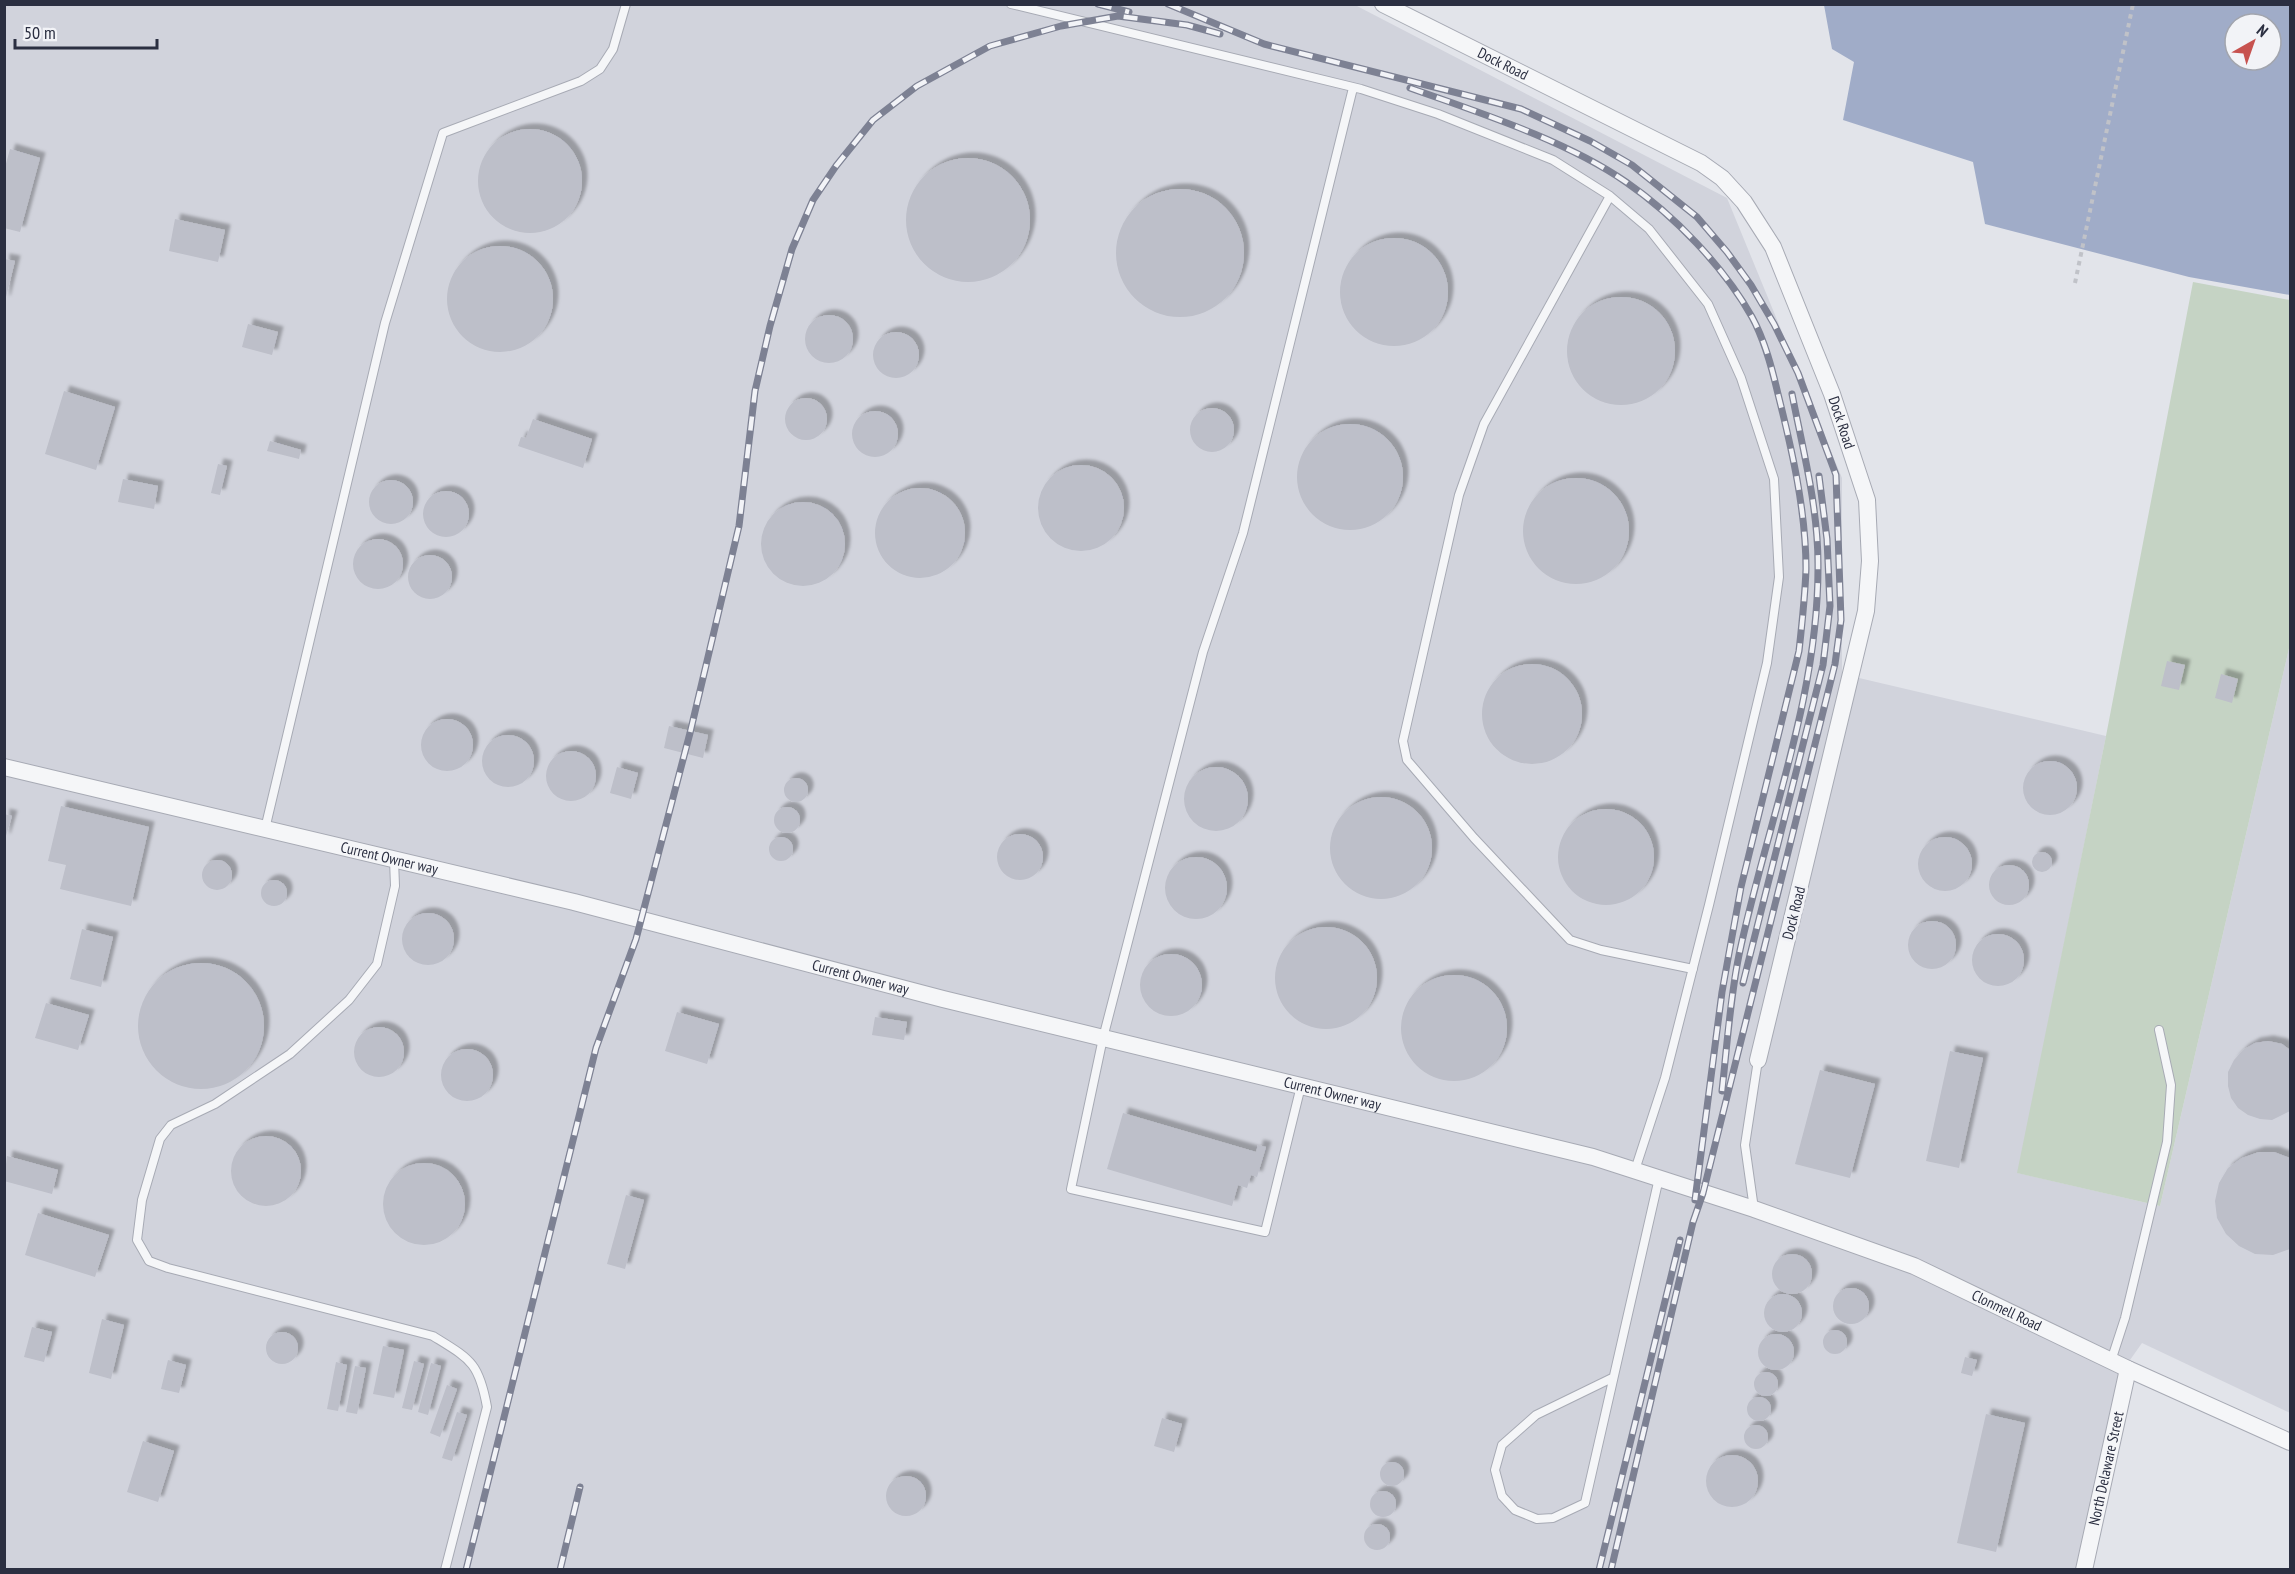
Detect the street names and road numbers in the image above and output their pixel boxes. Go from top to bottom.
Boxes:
street label: Dock Road [1475,43,1531,84]
street label: Dock Road [1824,394,1859,451]
street label: Current Owner way [339,837,440,879]
street label: Dock Road [1778,884,1809,941]
street label: Current Owner way [810,955,911,999]
street label: Current Owner way [1282,1072,1383,1114]
street label: Clonmell Road [1969,1285,2045,1335]
street label: North Delaware Street [2084,1410,2127,1527]

